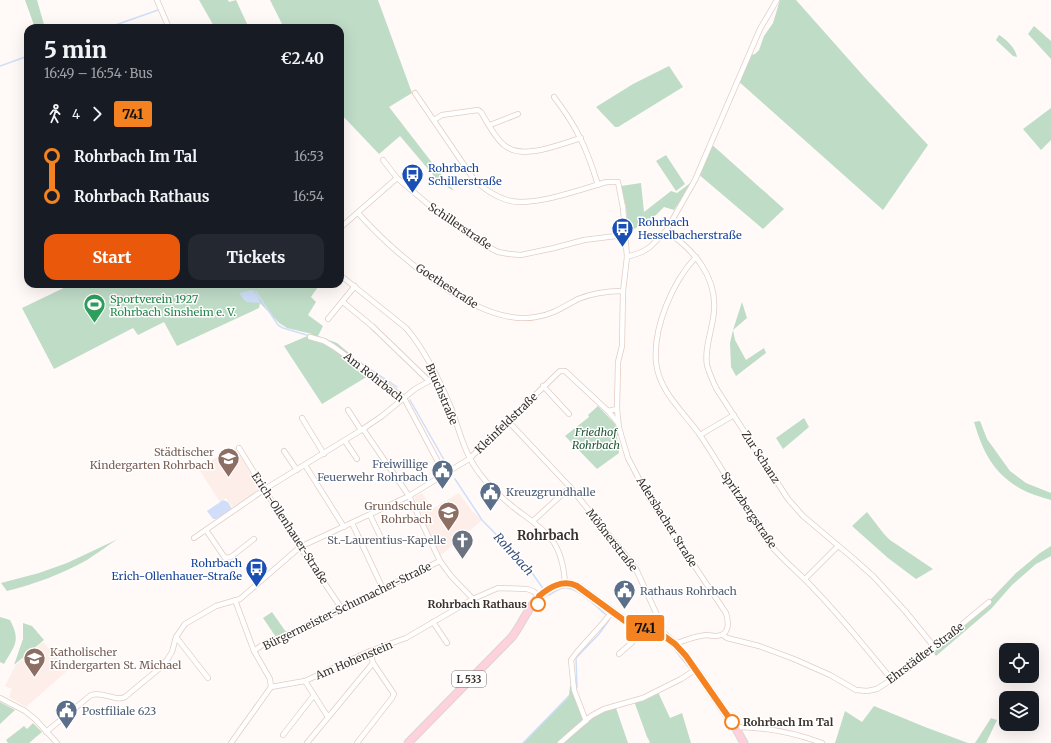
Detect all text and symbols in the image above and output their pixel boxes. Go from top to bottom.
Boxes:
text: 5 min [44,36,107,64]
text: €2.40 [281,49,324,68]
text: 16:49 – 16:54 · Bus [44,65,153,82]
icon: walk [44,103,66,125]
icon: forward [86,103,108,125]
text: 741 [122,105,144,123]
text: 4 [72,106,80,123]
text: Rohrbach Im Tal [74,147,197,166]
text: 16:53 [294,148,324,165]
bus stop icon: Rohrbach Schillerstraße [400,161,426,194]
place label: Rohrbach Schillerstraße [428,161,502,188]
text: Rohrbach Rathaus [74,187,210,206]
text: 16:54 [293,188,324,205]
street label: Schillerstraße [425,200,495,253]
bus stop icon: Rohrbach Hesselbacherstraße [609,215,635,248]
place label: Rohrbach Hesselbacherstraße [638,215,742,242]
button: Start [44,234,180,280]
button: Tickets [188,234,324,280]
street label: Goethestraße [413,261,481,311]
sports icon: Sportverein 1927 Rohrbach Sinsheim e. V. [81,292,107,325]
place label: Sportverein 1927 Rohrbach Sinsheim e. V. [110,292,236,319]
street label: Am Rohrbach [340,349,407,405]
street label: Bruchstraße [423,361,461,427]
street label: Kleinfeldstraße [472,390,540,456]
park label: Friedhof Rohrbach [572,425,620,452]
street label: Zur Schanz [739,428,783,486]
place label: Städtischer Kindergarten Rohrbach [90,445,215,472]
school or university icon: Städtischer Kindergarten Rohrbach [216,445,242,478]
place label: Freiwillige Feuerwehr Rohrbach [317,457,429,484]
public building icon: Freiwillige Feuerwehr Rohrbach [430,457,456,490]
street label: Erich-Ollenhauer-Straße [249,469,332,587]
street label: Spritzbergstraße [718,469,780,551]
street label: Adersbacher Straße [633,474,700,570]
public building icon: Kreuzgrundhalle [478,479,504,512]
place label: Kreuzgrundhalle [506,485,596,499]
place label: Grundschule Rohrbach [365,499,433,526]
school or university icon: Grundschule Rohrbach [435,499,461,532]
street label: Mößnerstraße [583,506,641,574]
church icon: St.-Laurentius-Kapelle [449,527,475,560]
district label: Rohrbach [517,527,579,544]
water label: Rohrbach [491,529,537,579]
place label: St.-Laurentius-Kapelle [327,533,446,547]
place label: Rohrbach Erich-Ollenhauer-Straße [111,556,243,583]
bus stop icon: Rohrbach Erich-Ollenhauer-Straße [244,556,270,589]
street label: Bürgermeister-Schumacher-Straße [260,559,434,653]
public building icon: Rathaus Rohrbach [612,578,638,611]
place label: Rathaus Rohrbach [640,584,737,598]
marker: Rohrbach Rathaus [530,596,546,612]
place label: Rohrbach Rathaus [428,597,527,611]
line badge: 741 [622,615,668,641]
text: 741 [634,619,656,637]
street label: Ehrstädter Straße [884,619,967,687]
street label: Am Hohenstein [312,637,395,683]
map controls [999,643,1039,731]
button: locate [999,643,1039,683]
school or university icon: Katholischer Kindergarten St. Michael [21,645,47,678]
place label: Katholischer Kindergarten St. Michael [50,645,182,672]
road number: L 533 [452,671,486,687]
button: layers [999,691,1039,731]
public building icon: Postfiliale 623 [54,698,80,731]
place label: Postfiliale 623 [82,704,156,718]
marker: Rohrbach Im Tal [724,714,740,730]
place label: Rohrbach Im Tal [743,715,834,729]

